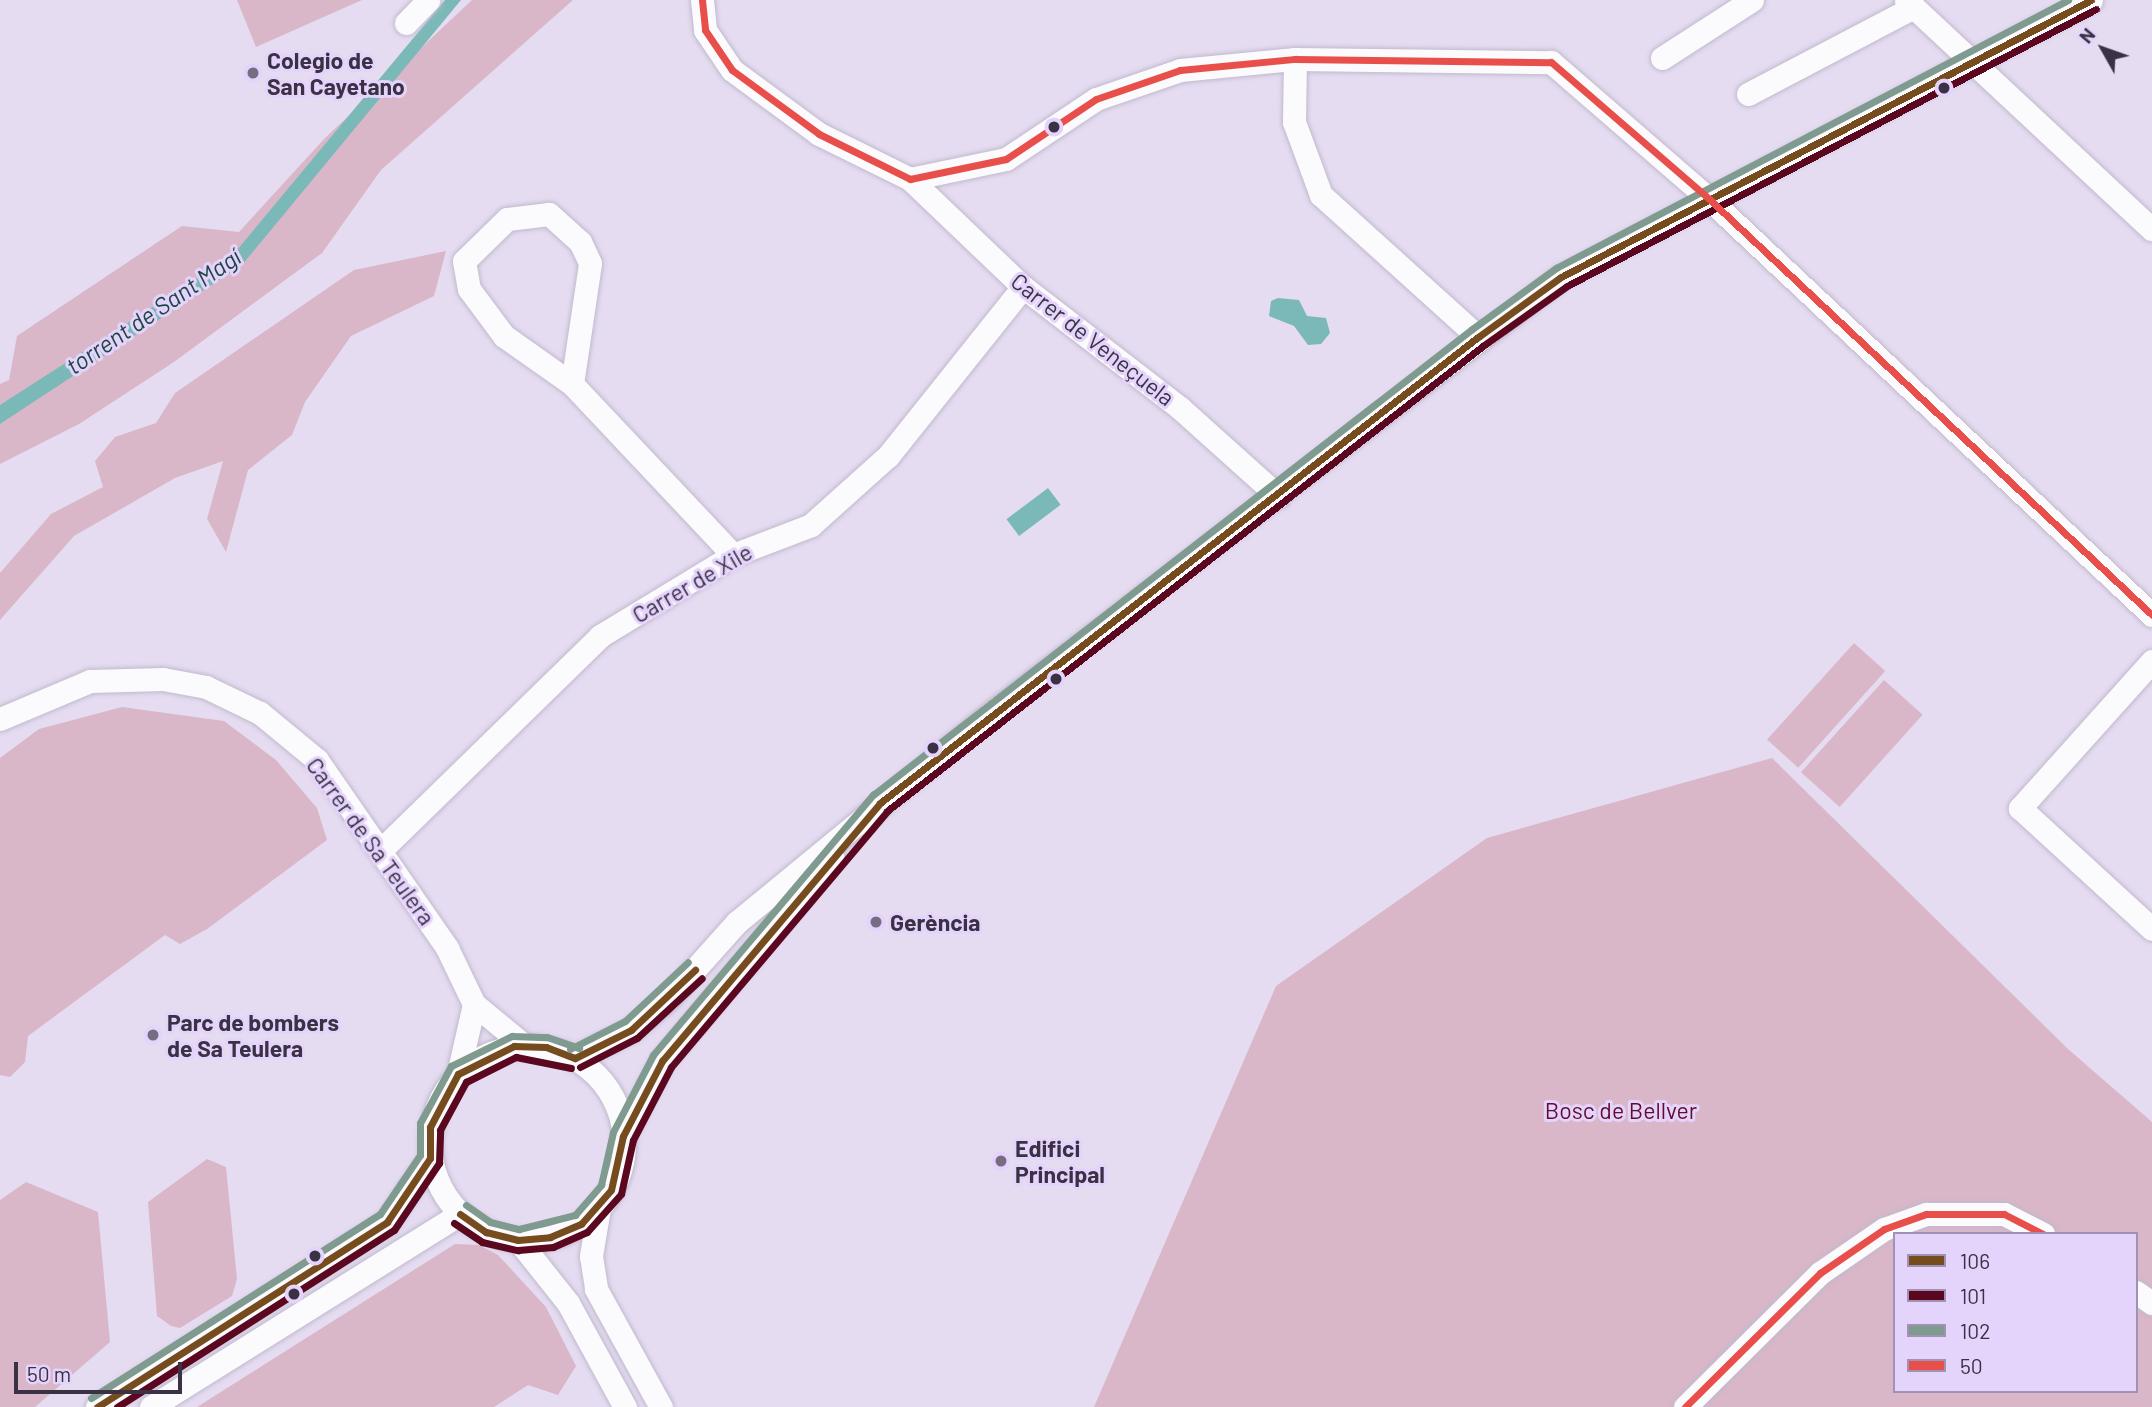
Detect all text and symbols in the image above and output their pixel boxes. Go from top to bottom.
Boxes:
north arrow [2068,14,2138,84]
text: N [2074,23,2099,47]
place label: Colegio de San Cayetano [267,46,405,100]
marker: Colegio de San Cayetano [245,65,261,81]
unlabelled marker [1937,81,1951,95]
unlabelled marker [1047,120,1061,134]
water label: torrent de Sant Magí [60,242,246,380]
street label: Carrer de Veneçuela [1006,267,1180,411]
street label: Carrer de Xile [627,538,757,628]
unlabelled marker [1049,672,1063,686]
unlabelled marker [926,741,940,755]
street label: Carrer de Sa Teulera [301,752,441,930]
place label: Gerència [890,908,981,936]
marker: Gerència [868,914,884,930]
place label: Parc de bombers de Sa Teulera [167,1008,339,1062]
marker: Parc de bombers de Sa Teulera [145,1027,161,1043]
park label: Bosc de Bellver [1545,1096,1697,1124]
place label: Edifici Principal [1015,1134,1105,1188]
marker: Edifici Principal [993,1153,1009,1169]
legend [1893,1232,2138,1393]
text: 106 [1960,1248,1990,1273]
unlabelled marker [308,1249,322,1263]
text: 101 [1960,1283,1986,1308]
unlabelled marker [287,1287,301,1301]
text: 102 [1960,1318,1990,1343]
scale bar [18,1348,186,1392]
text: 50 [1960,1353,1983,1378]
text: 50 m [27,1361,71,1386]

